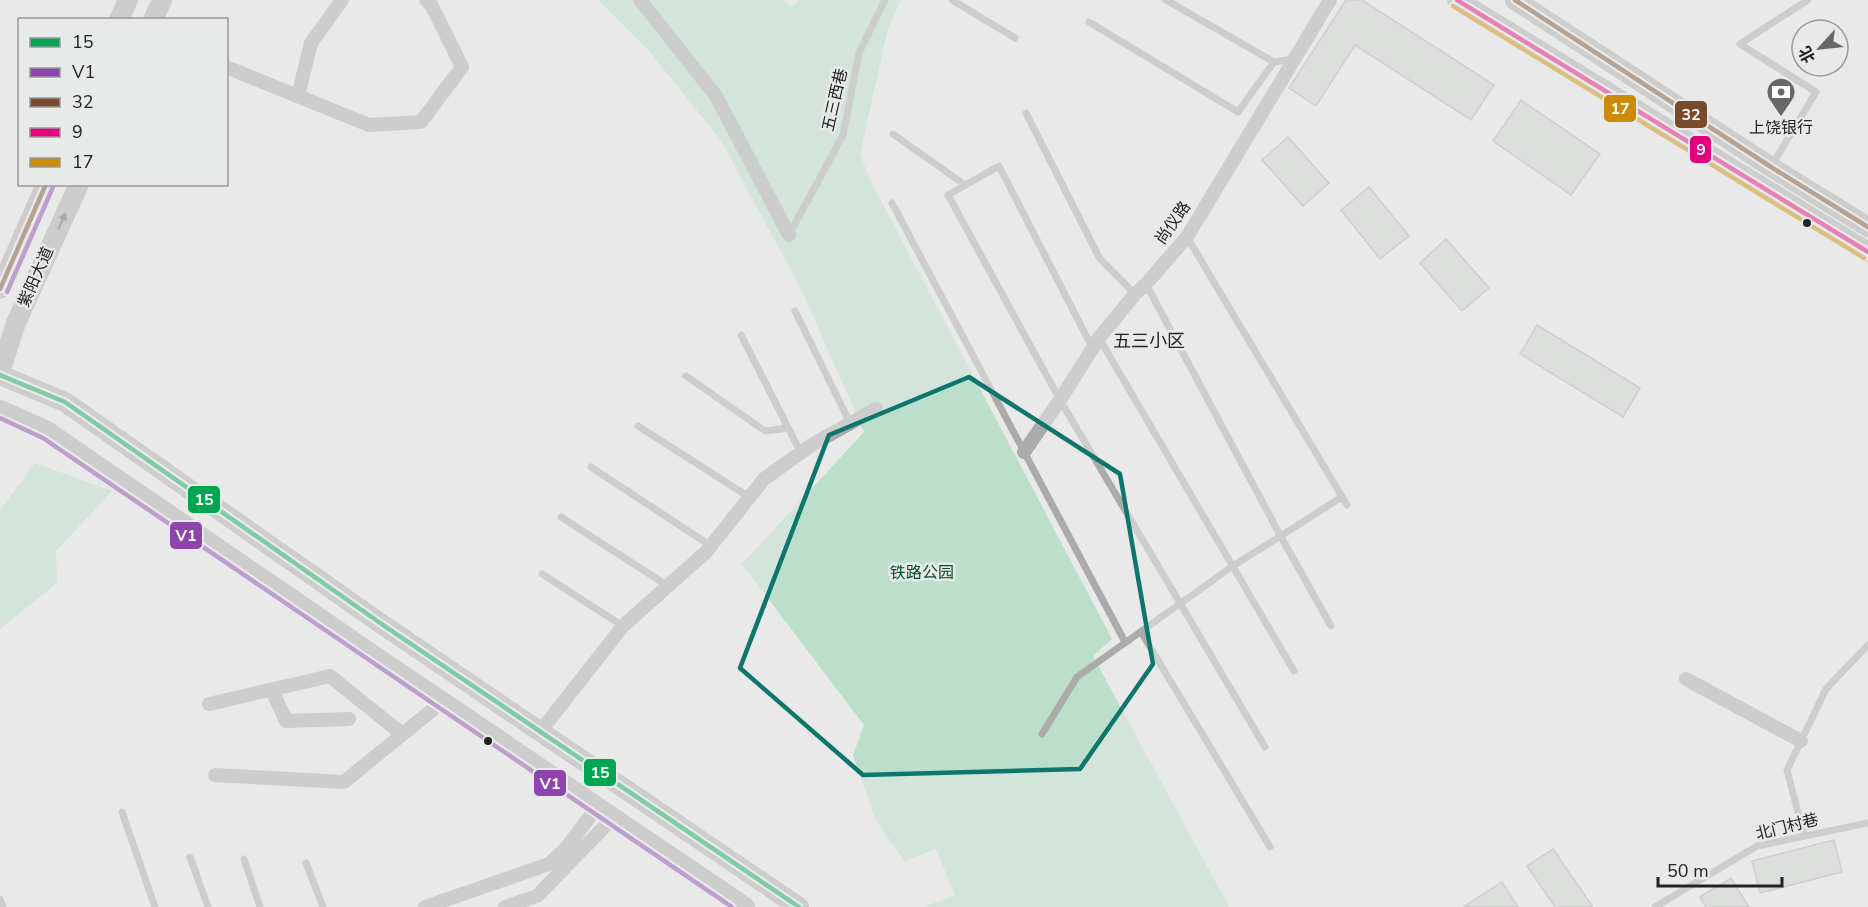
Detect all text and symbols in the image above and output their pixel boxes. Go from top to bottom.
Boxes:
legend [18,18,228,186]
north arrow [1790,18,1850,78]
text: 15 [72,30,94,54]
text: 北 [1794,42,1821,66]
text: V1 [71,60,95,84]
street label: 五三西巷 [817,66,853,134]
bank icon: 上饶银行 [1765,76,1797,118]
text: 32 [72,90,94,114]
line badge: 17 [1603,94,1637,123]
text: 17 [1610,98,1630,120]
line badge: 32 [1674,100,1708,129]
text: 32 [1681,104,1701,126]
place label: 上饶银行 [1749,117,1813,139]
text: 9 [72,120,83,144]
line badge: 9 [1689,135,1712,164]
text: 9 [1696,139,1706,161]
text: 17 [72,150,94,174]
street label: 尚仪路 [1150,197,1196,249]
one-way arrow [57,212,67,230]
unlabelled marker [1801,217,1813,229]
street label: 紫阳大道 [13,243,59,311]
district label: 五三小区 [1113,329,1185,353]
line badge: 15 [187,485,221,514]
text: 15 [194,489,214,511]
line badge: V1 [169,521,203,550]
text: V1 [174,525,197,547]
park label: 铁路公园 [890,562,954,584]
unlabelled marker [482,735,494,747]
line badge: 15 [583,758,617,787]
text: 15 [590,762,610,784]
line badge: V1 [533,769,567,797]
text: V1 [538,773,561,795]
street label: 北门村巷 [1753,809,1821,845]
scale bar [1658,850,1782,888]
text: 50 m [1667,859,1709,883]

